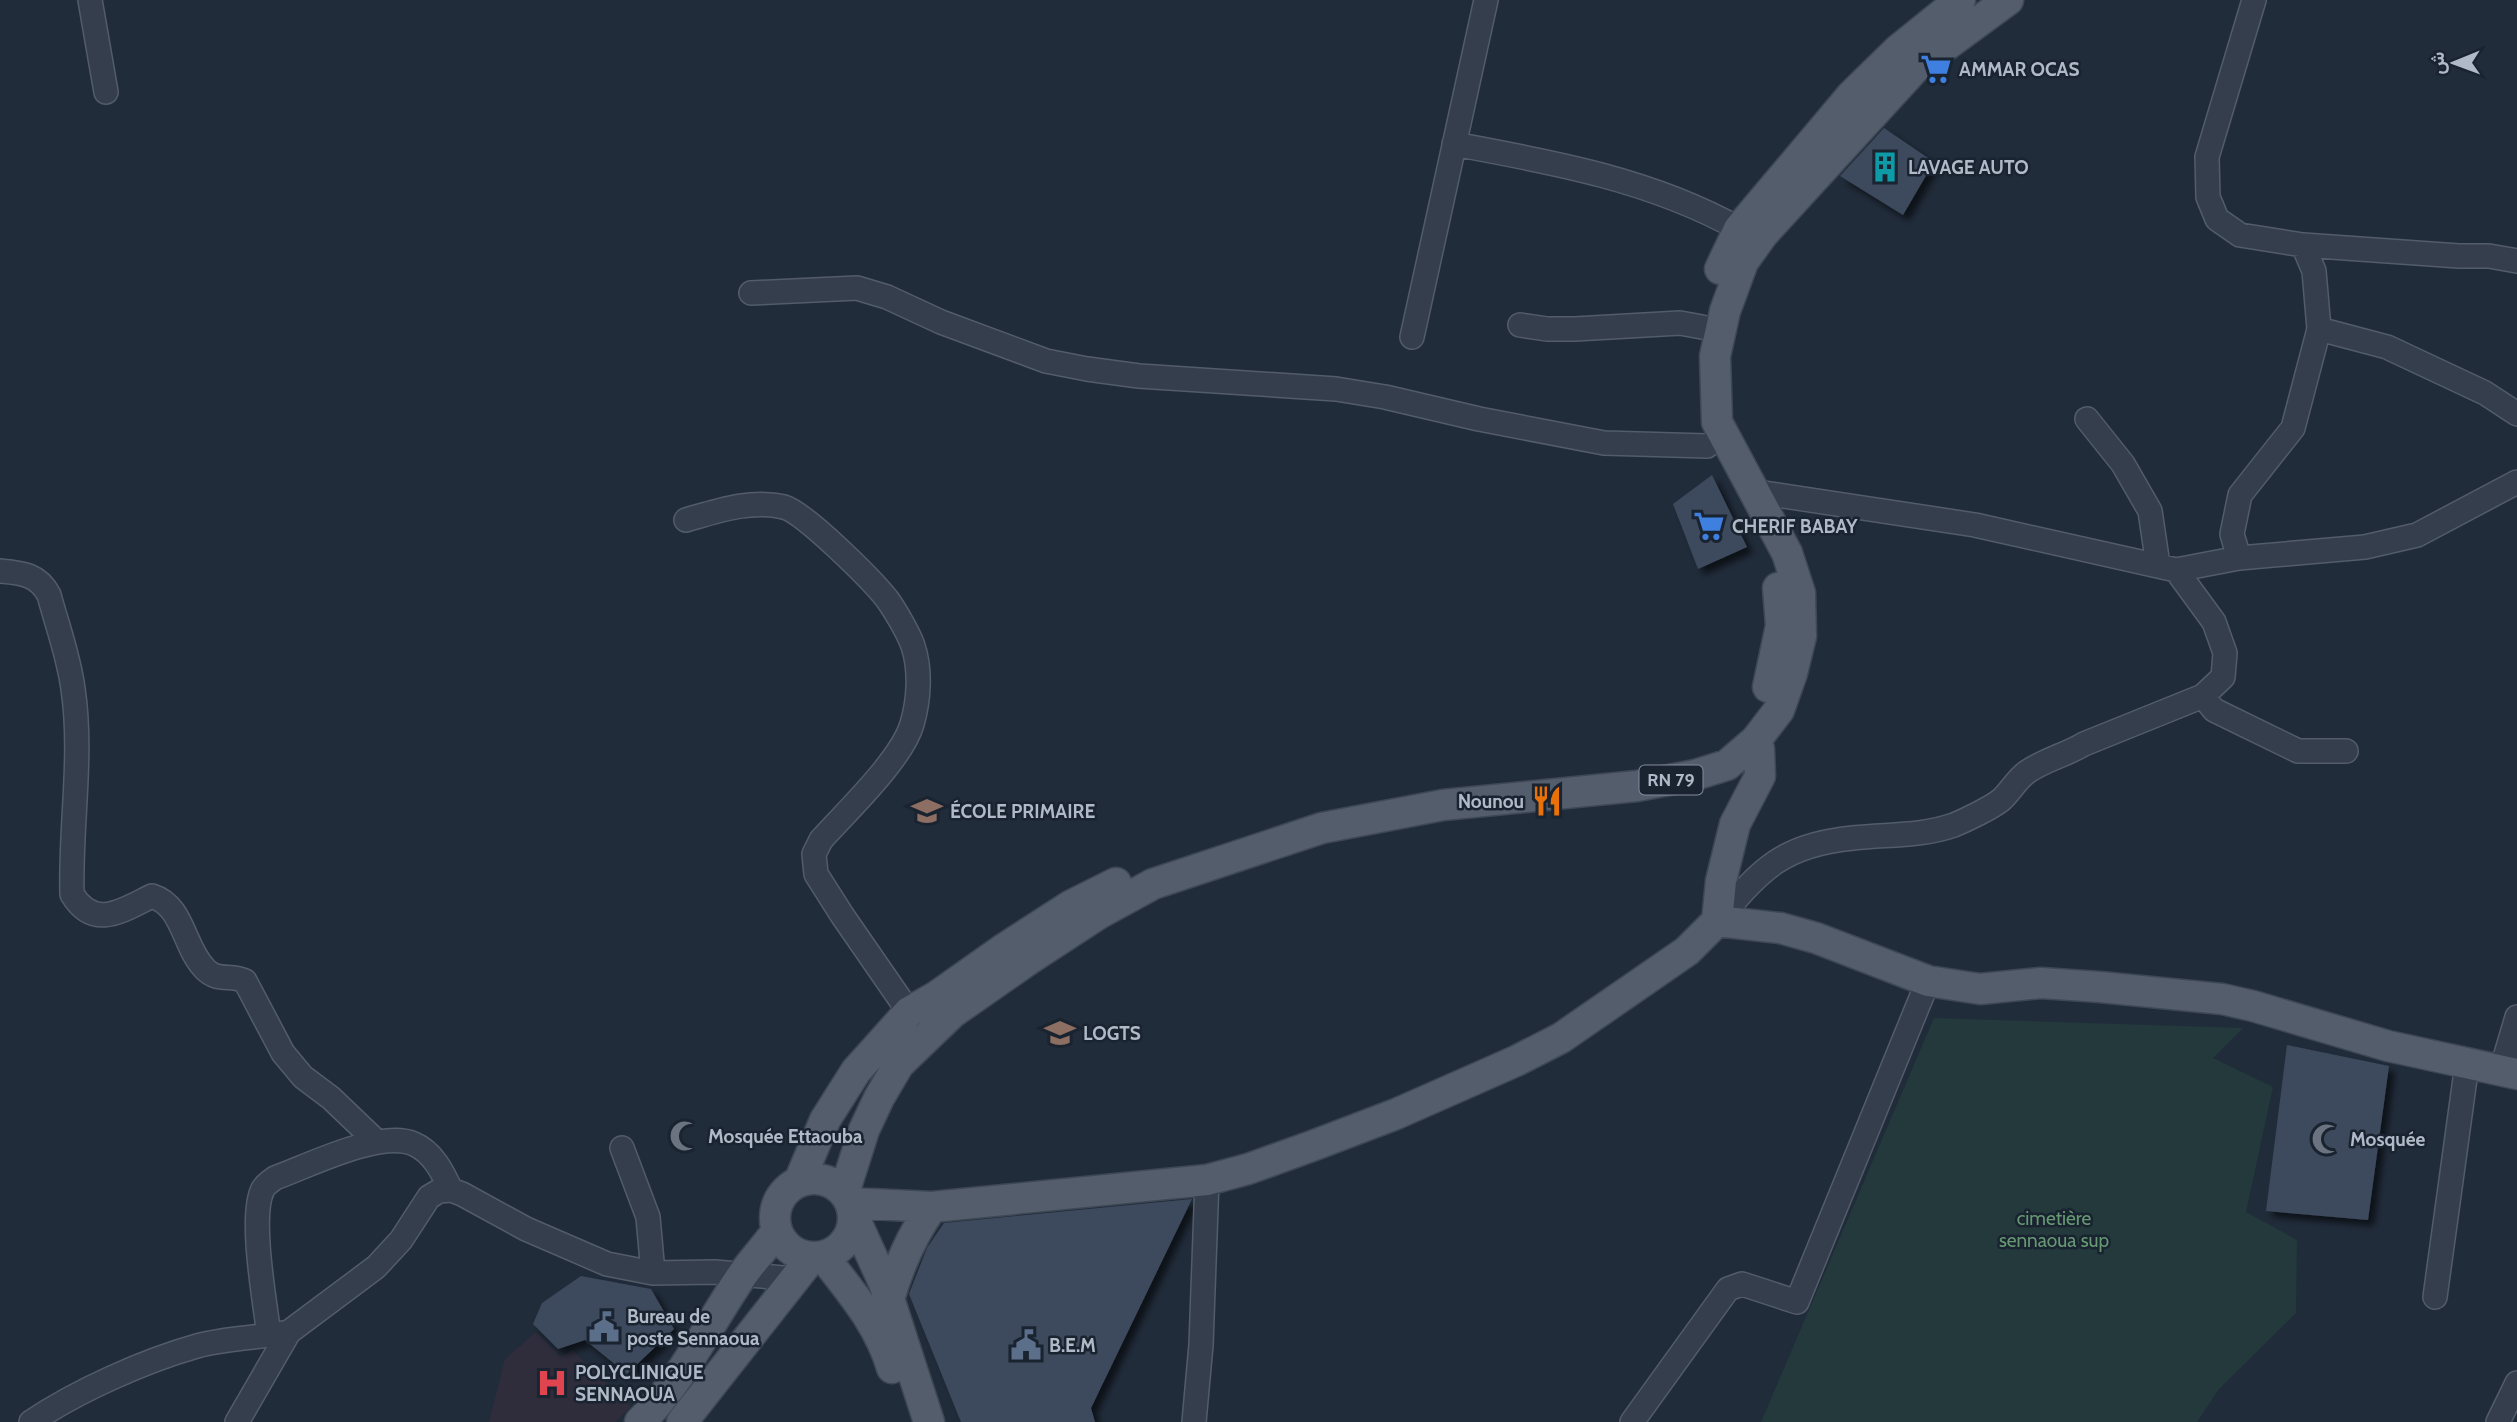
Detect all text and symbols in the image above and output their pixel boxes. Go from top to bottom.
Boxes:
north arrow [2419,28,2489,98]
supermarket icon: AMMAR OCAS [1919,52,1953,86]
text: ش [2426,52,2449,75]
place label: AMMAR OCAS [1959,58,2079,81]
building icon: LAVAGE AUTO [1868,150,1902,184]
place label: LAVAGE AUTO [1908,156,2029,179]
supermarket icon: CHERIF BABAY [1692,509,1726,543]
place label: CHERIF BABAY [1732,515,1858,538]
road number: RN 79 [1640,766,1702,794]
restaurant icon: Nounou [1530,784,1564,818]
place label: Nounou [1458,790,1524,813]
school or university icon: ÉCOLE PRIMAIRE [910,794,944,828]
place label: ÉCOLE PRIMAIRE [950,799,1095,823]
school or university icon: LOGTS [1043,1016,1077,1050]
place label: LOGTS [1083,1022,1141,1045]
mosque icon: Mosquée Ettaouba [668,1119,702,1153]
mosque icon: Mosquée [2310,1122,2344,1156]
place label: Mosquée Ettaouba [708,1125,863,1148]
place label: Mosquée [2350,1128,2426,1151]
park label: cimetière sennaoua sup [1999,1207,2109,1252]
place label: Bureau de poste Sennaoua [627,1305,760,1350]
public building icon: Bureau de poste Sennaoua [587,1310,621,1344]
public building icon: B.E.M [1009,1328,1043,1362]
place label: B.E.M [1049,1334,1096,1357]
place label: POLYCLINIQUE SENNAOUA [575,1361,704,1406]
hospital icon: POLYCLINIQUE SENNAOUA [535,1366,569,1400]

